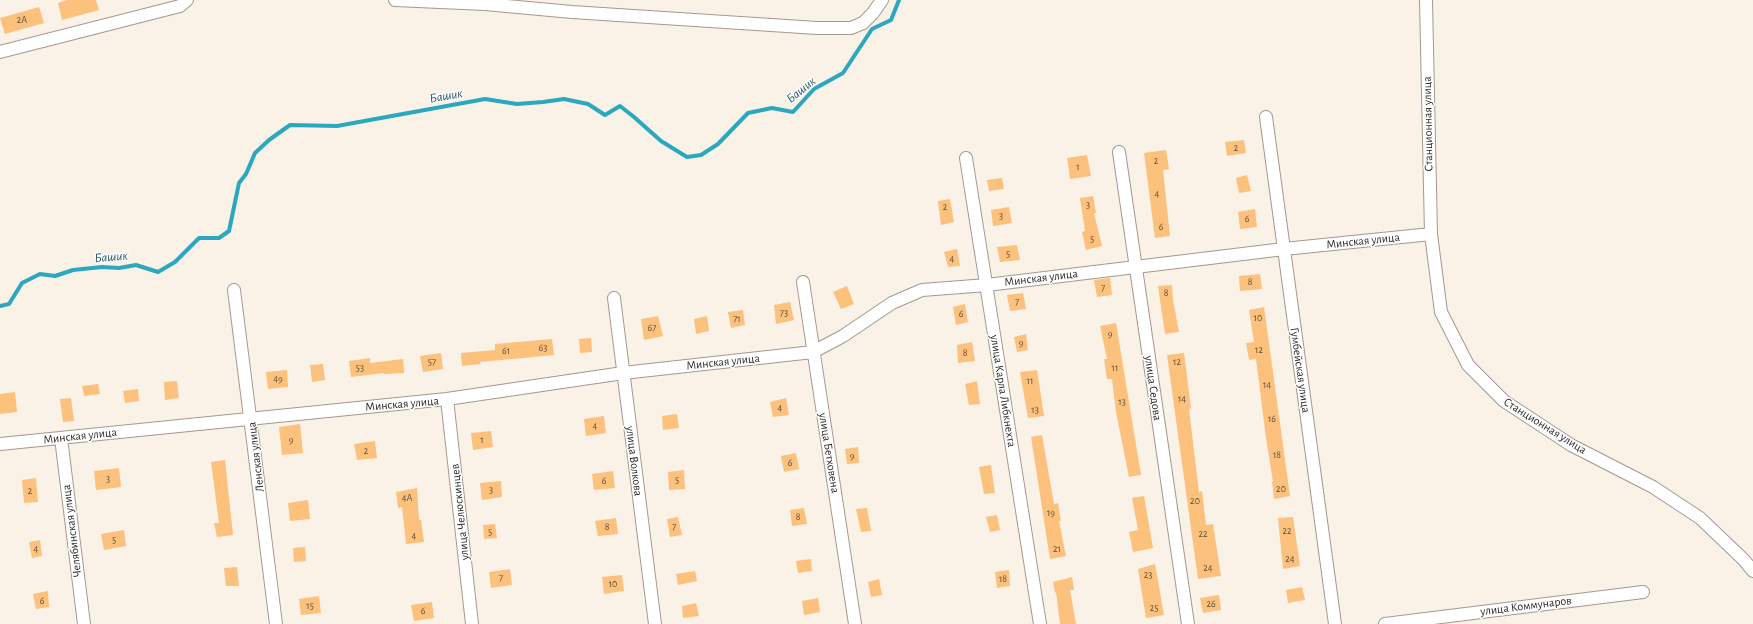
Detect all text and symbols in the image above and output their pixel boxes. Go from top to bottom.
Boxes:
house number: 2А [17,14,27,26]
water label: Башик [783,73,819,107]
street label: Станционная улица [1420,76,1436,172]
water label: Башик [428,85,464,107]
house number: 2 [1234,142,1238,154]
house number: 2 [1154,155,1158,167]
house number: 1 [1076,161,1080,173]
house number: 4 [1155,188,1159,200]
house number: 3 [1086,199,1090,211]
house number: 2 [943,201,947,213]
house number: 3 [999,210,1003,222]
house number: 6 [1245,213,1249,225]
house number: 6 [1159,221,1163,233]
street label: Минская улица [1326,230,1400,252]
house number: 5 [1090,233,1094,245]
water label: Башик [94,248,128,266]
house number: 5 [1006,248,1010,260]
house number: 4 [950,253,954,265]
street label: Минская улица [1003,266,1079,290]
house number: 8 [1248,276,1252,288]
house number: 7 [1101,282,1105,294]
house number: 8 [1164,287,1168,299]
house number: 7 [1015,296,1019,308]
house number: 73 [780,307,788,319]
house number: 6 [959,308,963,320]
house number: 10 [1254,312,1262,324]
house number: 71 [733,313,741,325]
house number: 67 [648,322,656,334]
street label: Гумбейская улица [1287,326,1313,414]
house number: 9 [1108,328,1112,340]
street label: улица Карла Либкнехта [987,334,1019,448]
house number: 9 [1019,337,1023,349]
house number: 63 [539,342,547,354]
house number: 12 [1255,344,1263,356]
house number: 61 [502,345,510,357]
house number: 8 [963,347,967,359]
street label: Минская улица [686,351,760,373]
street label: улица Седова [1141,355,1165,421]
house number: 57 [428,356,436,368]
house number: 12 [1173,356,1181,368]
house number: 53 [356,362,364,374]
house number: 11 [1112,362,1118,374]
house number: 49 [273,373,283,385]
house number: 11 [1027,375,1033,387]
house number: 14 [1263,379,1271,391]
house number: 14 [1178,393,1186,405]
street label: Минская улица [365,394,439,414]
street label: Станционная улица [1501,395,1589,457]
house number: 13 [1118,396,1126,408]
house number: 4 [778,402,782,414]
house number: 13 [1031,404,1039,416]
street label: улица Бетховена [816,412,842,494]
house number: 16 [1268,413,1276,425]
house number: 4 [593,420,597,432]
street label: Ленская улица [245,421,267,493]
street label: Минская улица [43,425,117,447]
street label: улица Волкова [623,425,645,497]
house number: 9 [289,434,293,446]
house number: 1 [480,434,484,446]
house number: 2 [364,445,368,457]
house number: 18 [1273,449,1281,461]
house number: 9 [850,450,854,462]
house number: 6 [788,457,792,469]
street label: улица Челюскинцев [448,463,472,561]
house number: 3 [106,473,110,485]
house number: 5 [675,474,679,486]
house number: 6 [602,475,606,487]
house number: 20 [1276,483,1286,495]
street label: Челябинская улица [59,484,85,578]
house number: 3 [489,484,493,496]
house number: 2 [28,485,32,497]
house number: 4А [402,492,412,504]
house number: 20 [1190,495,1200,507]
house number: 19 [1047,507,1055,519]
house number: 8 [796,511,800,523]
house number: 8 [605,521,609,533]
house number: 7 [672,521,676,533]
house number: 22 [1282,525,1292,537]
house number: 5 [488,526,492,538]
house number: 22 [1198,528,1208,540]
house number: 4 [412,530,416,542]
house number: 5 [112,534,116,546]
house number: 4 [34,543,38,555]
house number: 21 [1053,543,1061,555]
house number: 24 [1285,553,1295,565]
house number: 24 [1203,562,1213,574]
house number: 23 [1144,569,1152,581]
house number: 7 [499,572,503,584]
house number: 18 [999,573,1007,585]
house number: 10 [609,578,617,590]
street label: улица Коммунаров [1480,593,1572,619]
house number: 6 [40,595,44,607]
house number: 26 [1206,598,1216,610]
house number: 15 [306,600,314,612]
house number: 25 [1150,602,1158,614]
house number: 6 [421,605,425,617]

